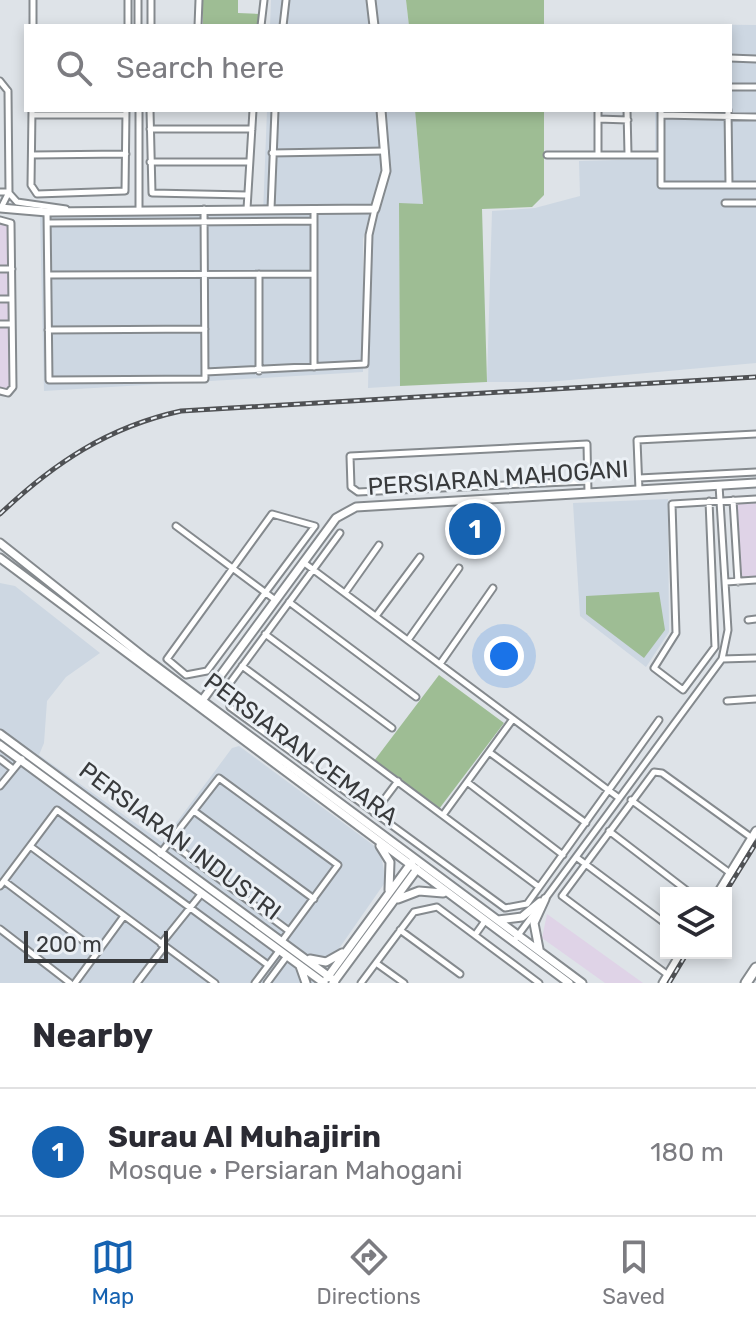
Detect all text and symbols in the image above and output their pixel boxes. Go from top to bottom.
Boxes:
search box [24,24,732,112]
icon: search [52,46,96,90]
text: Search here [116,50,284,86]
street label: PERSIARAN MAHOGANI [367,455,629,501]
pin: 1 [449,499,501,559]
your location [484,636,524,676]
street label: PERSIARAN CEMARA [199,667,403,831]
street label: PERSIARAN INDUSTRI [74,756,286,926]
map controls [660,887,732,959]
button: layers [660,887,732,959]
scale bar [24,927,168,963]
text: 200 m [36,931,102,958]
text: Nearby [32,1015,153,1056]
text: Surau Al Muhajirin [108,1119,381,1155]
text: 1 [52,1137,64,1168]
text: 180 m [650,1137,724,1168]
text: Mosque · Persiaran Mahogani [108,1155,463,1186]
tab: Map [91,1235,135,1310]
tab: Directions [316,1235,421,1310]
tab: Saved [602,1235,665,1310]

